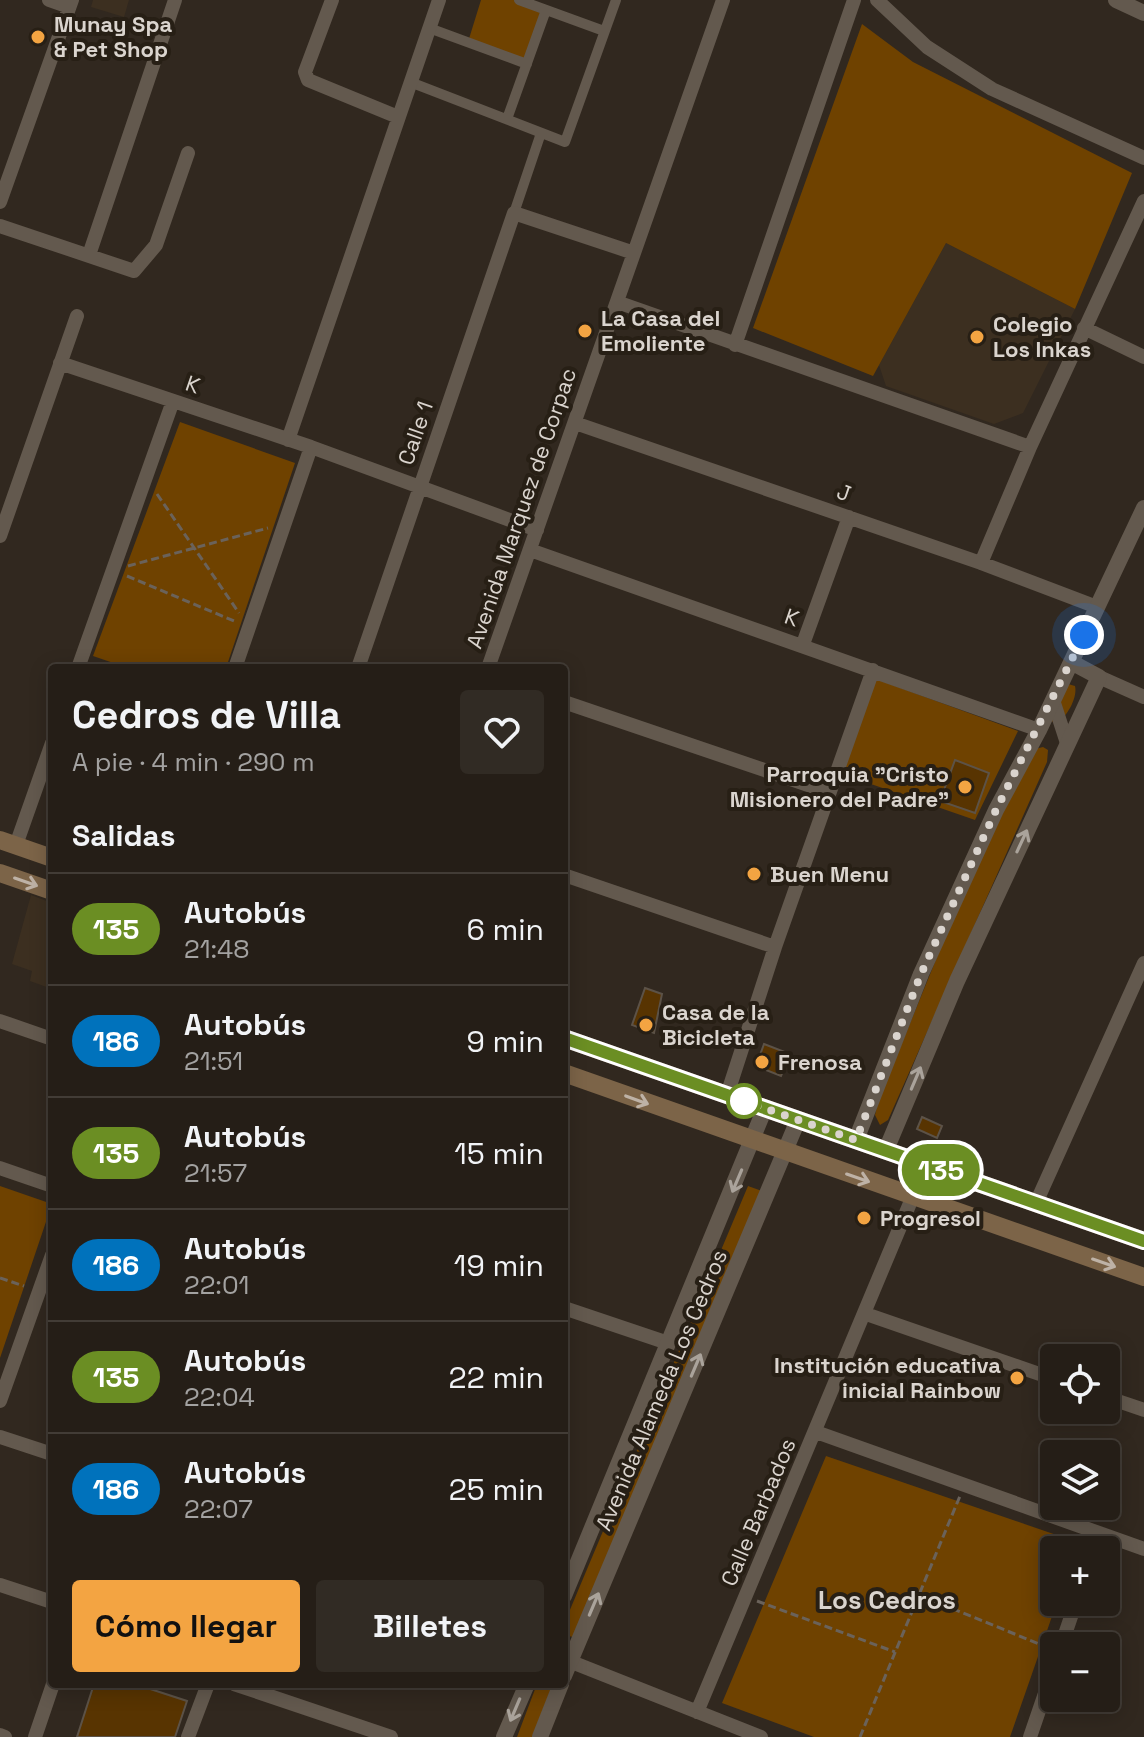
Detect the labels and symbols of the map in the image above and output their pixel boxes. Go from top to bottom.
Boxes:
place label: Munay Spa & Pet Shop [54,10,172,63]
marker: Munay Spa & Pet Shop [29,28,47,46]
place label: La Casa del Emoliente [601,304,720,357]
place label: Colegio Los Inkas [993,310,1091,363]
marker: La Casa del Emoliente [576,322,594,340]
marker: Colegio Los Inkas [968,328,986,346]
street label: Avenida Marquez de Corpac [460,364,582,652]
street label: K [182,369,204,400]
street label: Calle 1 [391,398,439,468]
street label: J [833,477,855,507]
street label: K [781,602,803,633]
your location [1064,615,1104,655]
place label: Parroquia "Cristo Misionero del Padre" [730,760,949,813]
marker: Parroquia "Cristo Misionero del Padre" [956,778,974,796]
one-way arrow [1015,829,1030,853]
place label: Buen Menu [770,860,889,888]
marker: Buen Menu [745,865,763,883]
one-way arrow [13,875,38,890]
place label: Casa de la Bicicleta [662,998,770,1051]
marker: Casa de la Bicicleta [637,1016,655,1034]
place label: Frenosa [778,1048,862,1076]
marker: Frenosa [753,1053,771,1071]
one-way arrow [910,1066,925,1091]
unlabelled marker [727,1084,761,1118]
one-way arrow [625,1093,650,1108]
line badge: 135 [895,1144,987,1196]
one-way arrow [728,1168,743,1193]
one-way arrow [846,1171,871,1186]
place label: Progresol [880,1204,981,1232]
marker: Progresol [855,1209,873,1227]
street label: Avenida Alameda Los Cedros [589,1245,733,1535]
one-way arrow [1091,1257,1116,1271]
place label: Institución educativa inicial Rainbow [774,1351,1001,1404]
one-way arrow [689,1353,704,1378]
marker: Institución educativa inicial Rainbow [1008,1369,1026,1387]
street label: Calle Barbados [714,1434,802,1590]
district label: Los Cedros [818,1583,956,1617]
one-way arrow [588,1592,603,1617]
one-way arrow [507,1698,522,1722]

